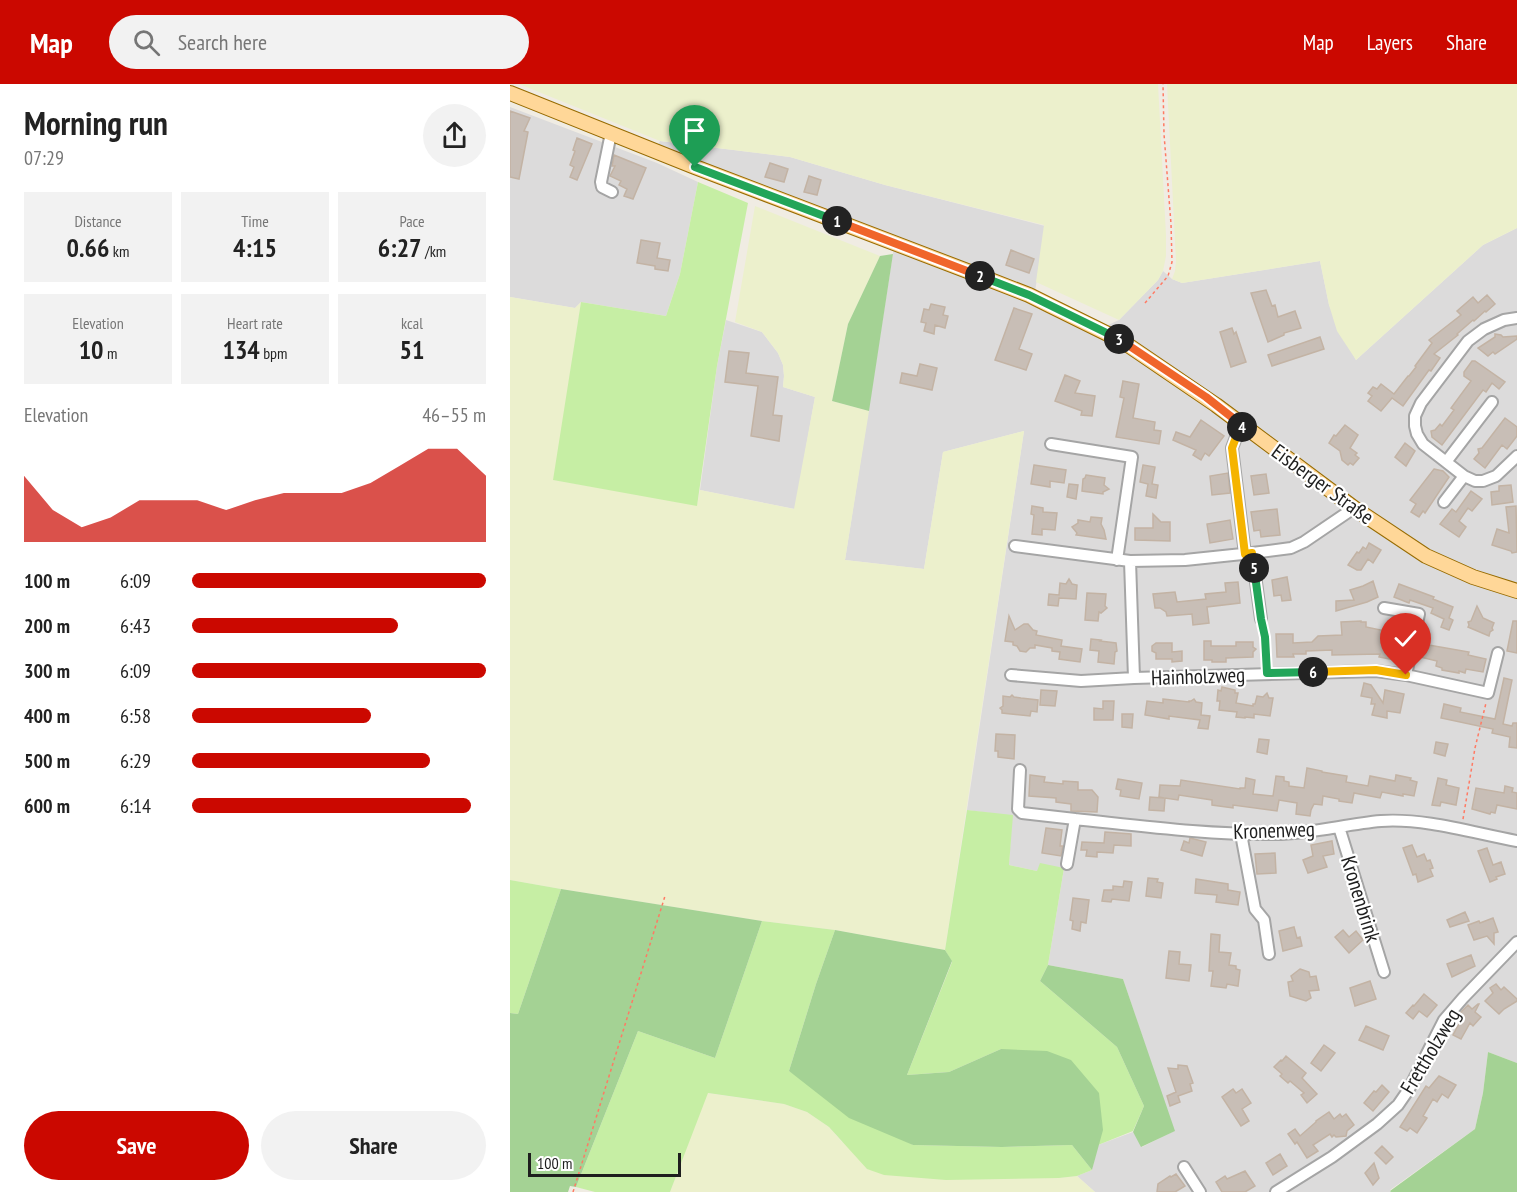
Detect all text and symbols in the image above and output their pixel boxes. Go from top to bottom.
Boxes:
search box [109,15,529,69]
text: Map [30,24,73,61]
icon: search [130,26,163,59]
text: Search here [178,28,267,56]
text: Map [1303,29,1334,56]
text: Layers [1367,29,1413,56]
text: Share [1446,29,1487,56]
text: Morning run [24,101,168,144]
button: share [423,104,486,167]
pin [669,105,720,167]
icon: arrive [678,114,711,147]
text: 07:29 [24,145,64,171]
pin: 1 [822,206,852,236]
text: Distance [74,211,122,231]
text: Time [241,211,269,231]
text: Pace [399,211,425,231]
text: 1 [833,211,841,231]
text: 0.66 [67,231,109,264]
text: 4:15 [233,231,277,264]
text: 6:27 [378,231,422,264]
text: km [109,241,129,261]
text: /km [422,241,446,261]
pin: 2 [965,261,995,291]
text: 2 [976,266,984,286]
text: Elevation [72,313,124,333]
text: Heart rate [227,313,283,333]
text: kcal [401,313,423,333]
pin: 3 [1104,324,1134,354]
text: 3 [1115,329,1123,349]
text: 10 [79,333,104,366]
text: 134 [222,333,260,366]
text: 51 [400,333,424,366]
text: m [104,343,117,363]
text: bpm [260,343,288,363]
text: Elevation [24,402,88,428]
text: 46–55 m [422,402,486,428]
pin: 4 [1227,412,1257,442]
text: 4 [1238,417,1246,437]
street label: Eisberger Straße [1267,438,1379,530]
pin: 5 [1239,553,1269,583]
text: 5 [1250,558,1258,578]
text: 100 m [24,568,70,594]
text: 6:09 [120,568,151,594]
text: 200 m [24,613,70,639]
text: 6:43 [120,613,151,639]
pin [1380,613,1431,675]
icon: check [1389,622,1422,655]
pin: 6 [1298,657,1328,687]
text: 300 m [24,658,70,684]
text: 6:09 [120,658,151,684]
street label: Hainholzweg [1151,661,1245,691]
text: 6 [1309,662,1317,682]
text: 400 m [24,703,70,729]
text: 6:58 [120,703,151,729]
text: 500 m [24,748,70,774]
text: 6:29 [120,748,151,774]
text: 600 m [24,793,70,819]
text: 6:14 [120,793,151,819]
street label: Kronenweg [1233,815,1315,845]
street label: Kronenbrink [1335,853,1387,945]
street label: Frettholzweg [1394,1003,1466,1099]
button: Save [24,1111,249,1180]
button: Share [261,1111,486,1180]
scale bar [528,1150,681,1178]
text: 100 m [537,1153,572,1173]

